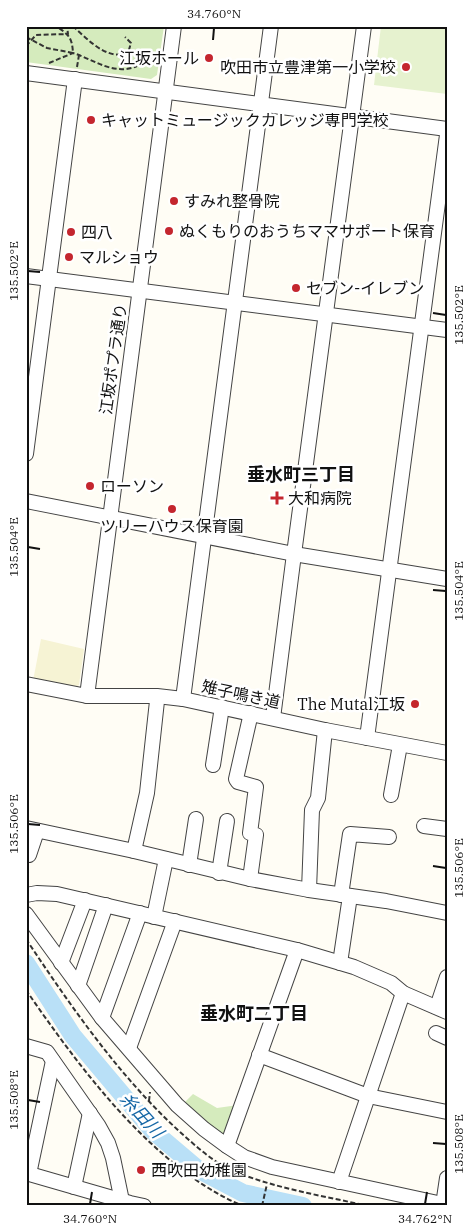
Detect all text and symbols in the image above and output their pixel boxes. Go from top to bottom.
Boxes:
text: 34.760°N [187,6,241,21]
place label: 江坂ホール [119,48,199,68]
marker: 江坂ホール [203,52,215,64]
place label: 吹田市立豊津第一小学校 [220,57,396,77]
marker: 吹田市立豊津第一小学校 [400,61,412,73]
place label: キャットミュージックカレッジ専門学校 [101,110,389,130]
marker: キャットミュージックカレッジ専門学校 [85,114,97,126]
place label: すみれ整骨院 [184,191,280,211]
marker: すみれ整骨院 [168,195,180,207]
place label: ぬくもりのおうちママサポート保育 [179,221,435,241]
place label: 四八 [81,222,113,242]
marker: ぬくもりのおうちママサポート保育 [163,225,175,237]
marker: 四八 [65,226,77,238]
text: 135.502°E [6,241,21,301]
place label: マルショウ [79,247,159,267]
marker: マルショウ [63,251,75,263]
place label: セブン-イレブン [306,278,424,298]
marker: セブン-イレブン [290,282,302,294]
text: 135.502°E [451,285,466,345]
street label: 江坂ポプラ通り [95,302,131,416]
district label: 垂水町三丁目 [247,463,355,486]
place label: ローソン [100,476,164,496]
marker: ローソン [84,480,96,492]
place label: 大和病院 [288,488,352,508]
marker: 大和病院 [270,491,284,505]
marker: ツリーハウス保育園 [166,503,178,515]
place label: ツリーハウス保育園 [100,516,244,536]
text: 135.504°E [6,517,21,577]
text: 135.504°E [451,561,466,621]
street label: 雉子鳴き道 [200,676,282,712]
place label: The Mutal江坂 [297,694,405,714]
marker: The Mutal江坂 [409,698,421,710]
text: 135.506°E [6,794,21,854]
text: 135.506°E [451,838,466,898]
district label: 垂水町二丁目 [200,1002,308,1025]
text: 135.508°E [6,1070,21,1130]
water label: 糸田川 [115,1087,170,1144]
text: 135.508°E [451,1114,466,1174]
place label: 西吹田幼稚園 [151,1160,247,1180]
marker: 西吹田幼稚園 [135,1164,147,1176]
text: 34.760°N [63,1211,117,1226]
text: 34.762°N [398,1211,452,1226]

